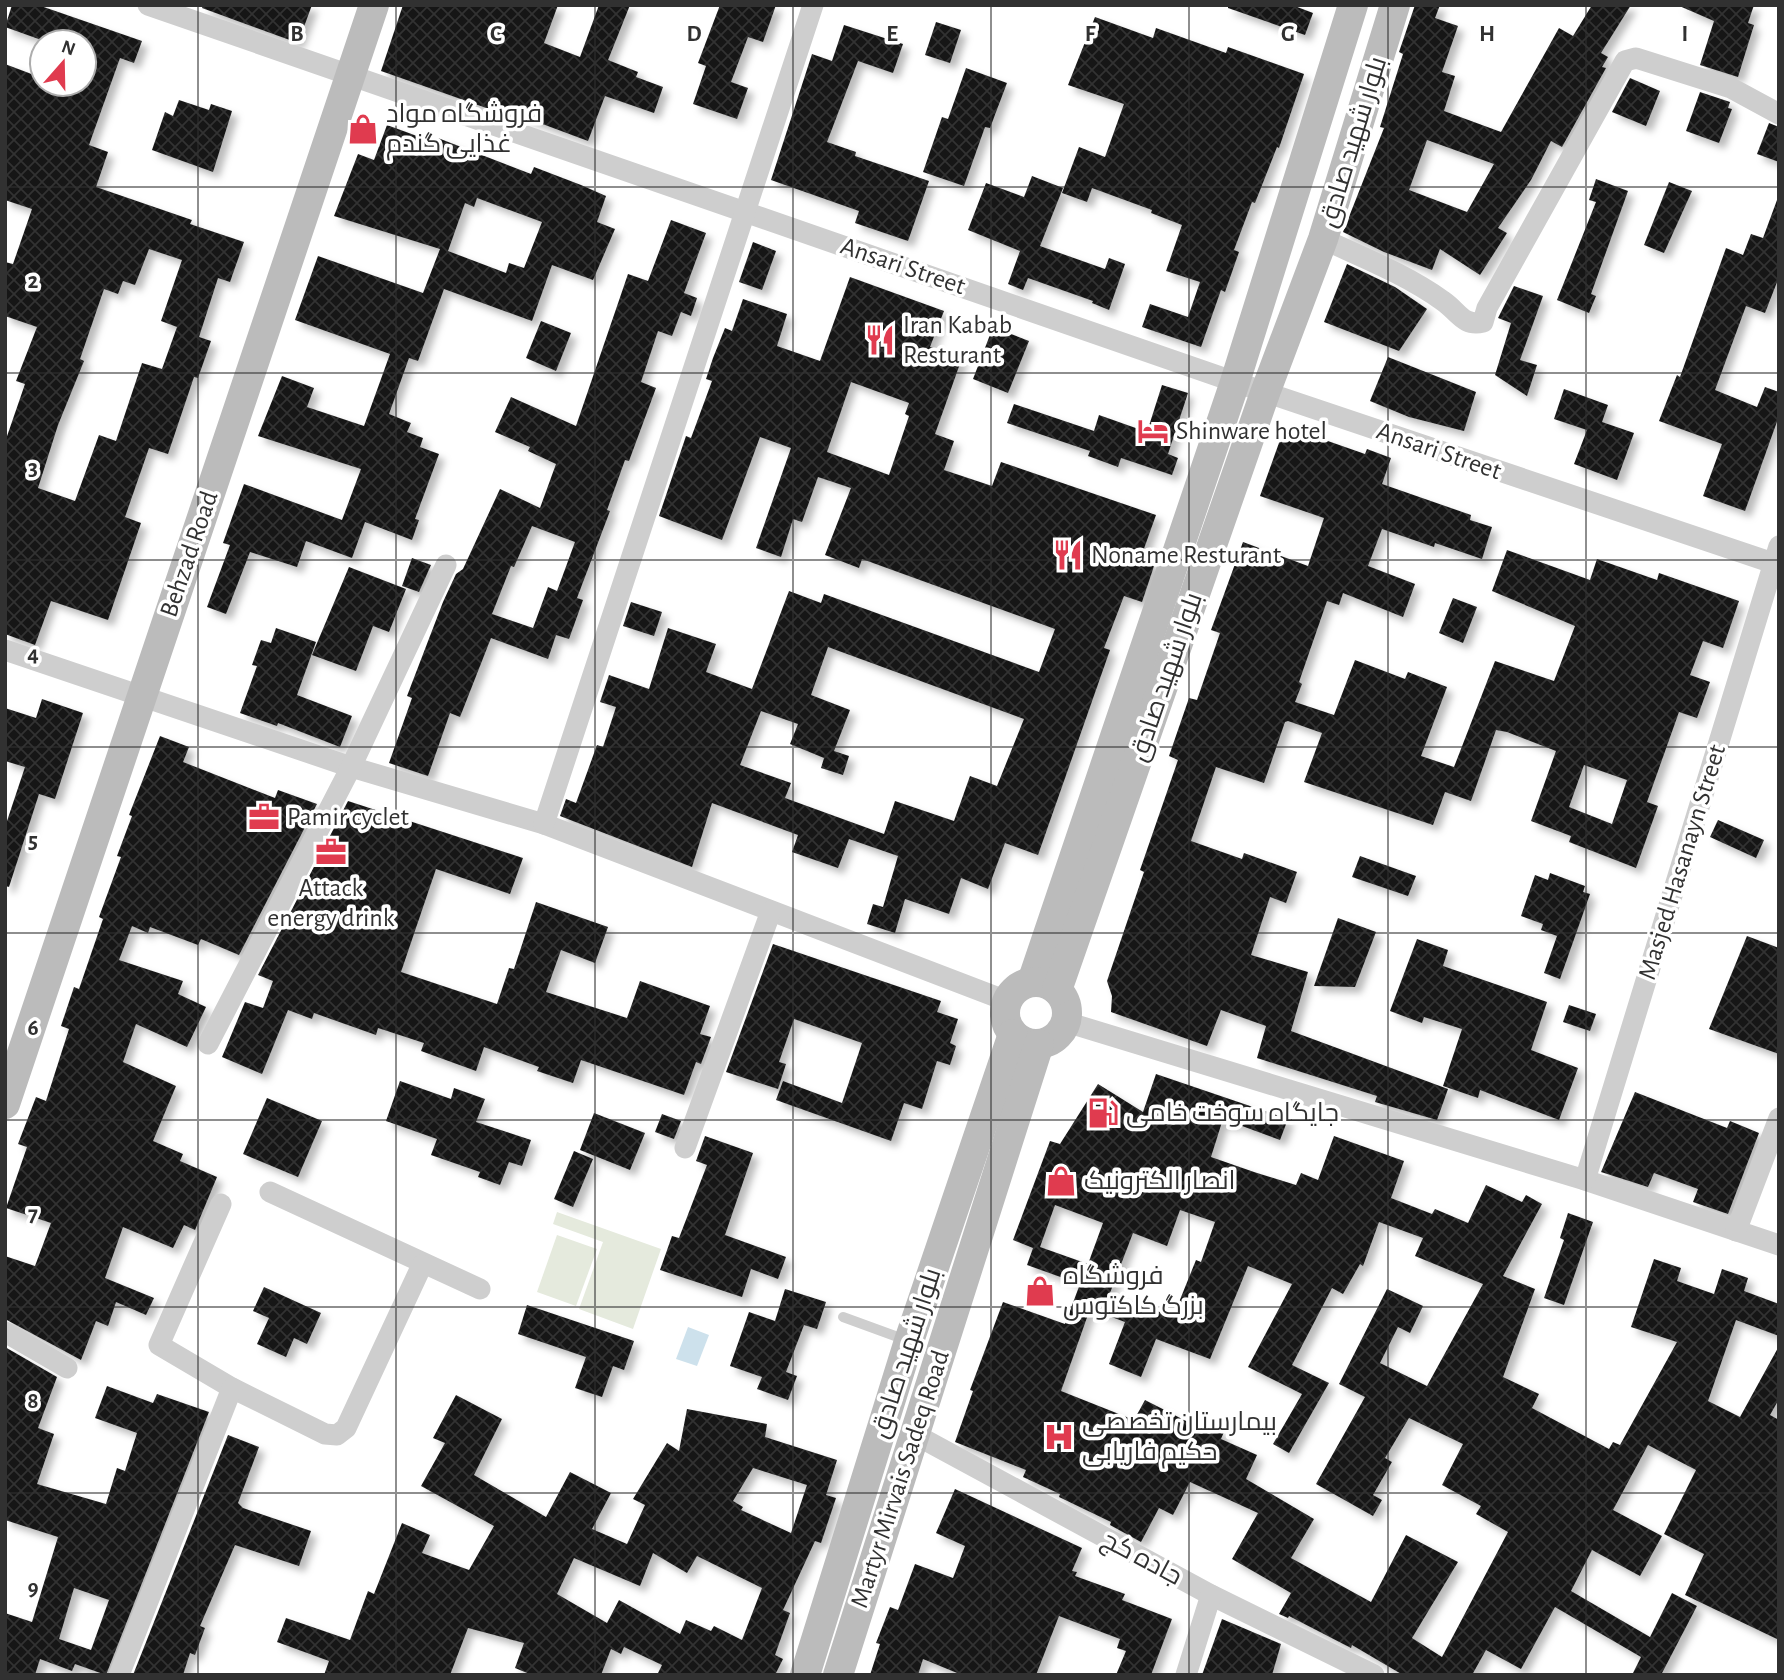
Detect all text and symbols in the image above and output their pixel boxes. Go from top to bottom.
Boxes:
text: B [290,23,304,46]
text: C [490,23,502,46]
text: D [686,23,702,46]
text: E [886,23,898,46]
text: F [1085,23,1096,46]
text: G [1281,23,1295,46]
text: H [1479,23,1495,46]
text: I [1682,23,1688,46]
north arrow [28,28,98,98]
text: N [59,37,78,60]
street label: بلوار شهید صادق [1315,54,1393,231]
place label: فروشگاه مواد غذایی گندم [386,101,542,161]
shop icon: فروشگاه مواد غذایی گندم [346,112,380,146]
street label: Ansari Street [837,233,969,299]
text: 2 [28,270,39,293]
place label: Iran Kabab Resturant [903,312,1012,368]
restaurant icon: Iran Kabab Resturant [863,323,897,357]
hotel icon: Shinware hotel [1136,414,1170,448]
place label: Shinware hotel [1176,418,1327,444]
street label: Ansari Street [1373,418,1505,484]
text: 3 [28,457,38,480]
street label: Behzad Road [155,488,223,620]
restaurant icon: Noname Resturant [1051,538,1085,572]
place label: Noname Resturant [1091,542,1281,568]
street label: بلوار شهید صادق [1125,589,1209,765]
text: 4 [27,643,39,666]
street label: Masjed Hasanayn Street [1634,741,1730,983]
office icon: Pamir cyclet [247,800,281,834]
place label: Pamir cyclet [287,804,409,830]
text: 5 [28,830,38,853]
office icon: Attack energy drink [314,835,348,869]
place label: Attack energy drink [267,875,395,931]
text: 6 [27,1017,39,1040]
fuel station icon: جایگاه سوخت خامی [1086,1096,1120,1130]
place label: جایگاه سوخت خامی [1126,1100,1339,1128]
shop icon: انصار الکترونیک [1044,1164,1078,1198]
place label: انصار الکترونیک [1084,1168,1236,1195]
text: 7 [28,1203,38,1226]
place label: فروشگاه بزرگ کاکتوس [1063,1263,1204,1321]
street label: بلوار شهید صادق [866,1265,948,1442]
shop icon: فروشگاه بزرگ کاکتوس [1023,1274,1057,1308]
street label: Martyr Mirvais Sadeq Road [846,1347,954,1611]
text: 8 [27,1390,39,1413]
place label: بیمارستان تخصصی حکیم فاریابی [1082,1409,1277,1469]
hospital icon: بیمارستان تخصصی حکیم فاریابی [1042,1420,1076,1454]
street label: جاده کج [1096,1526,1186,1592]
text: 9 [27,1577,39,1600]

